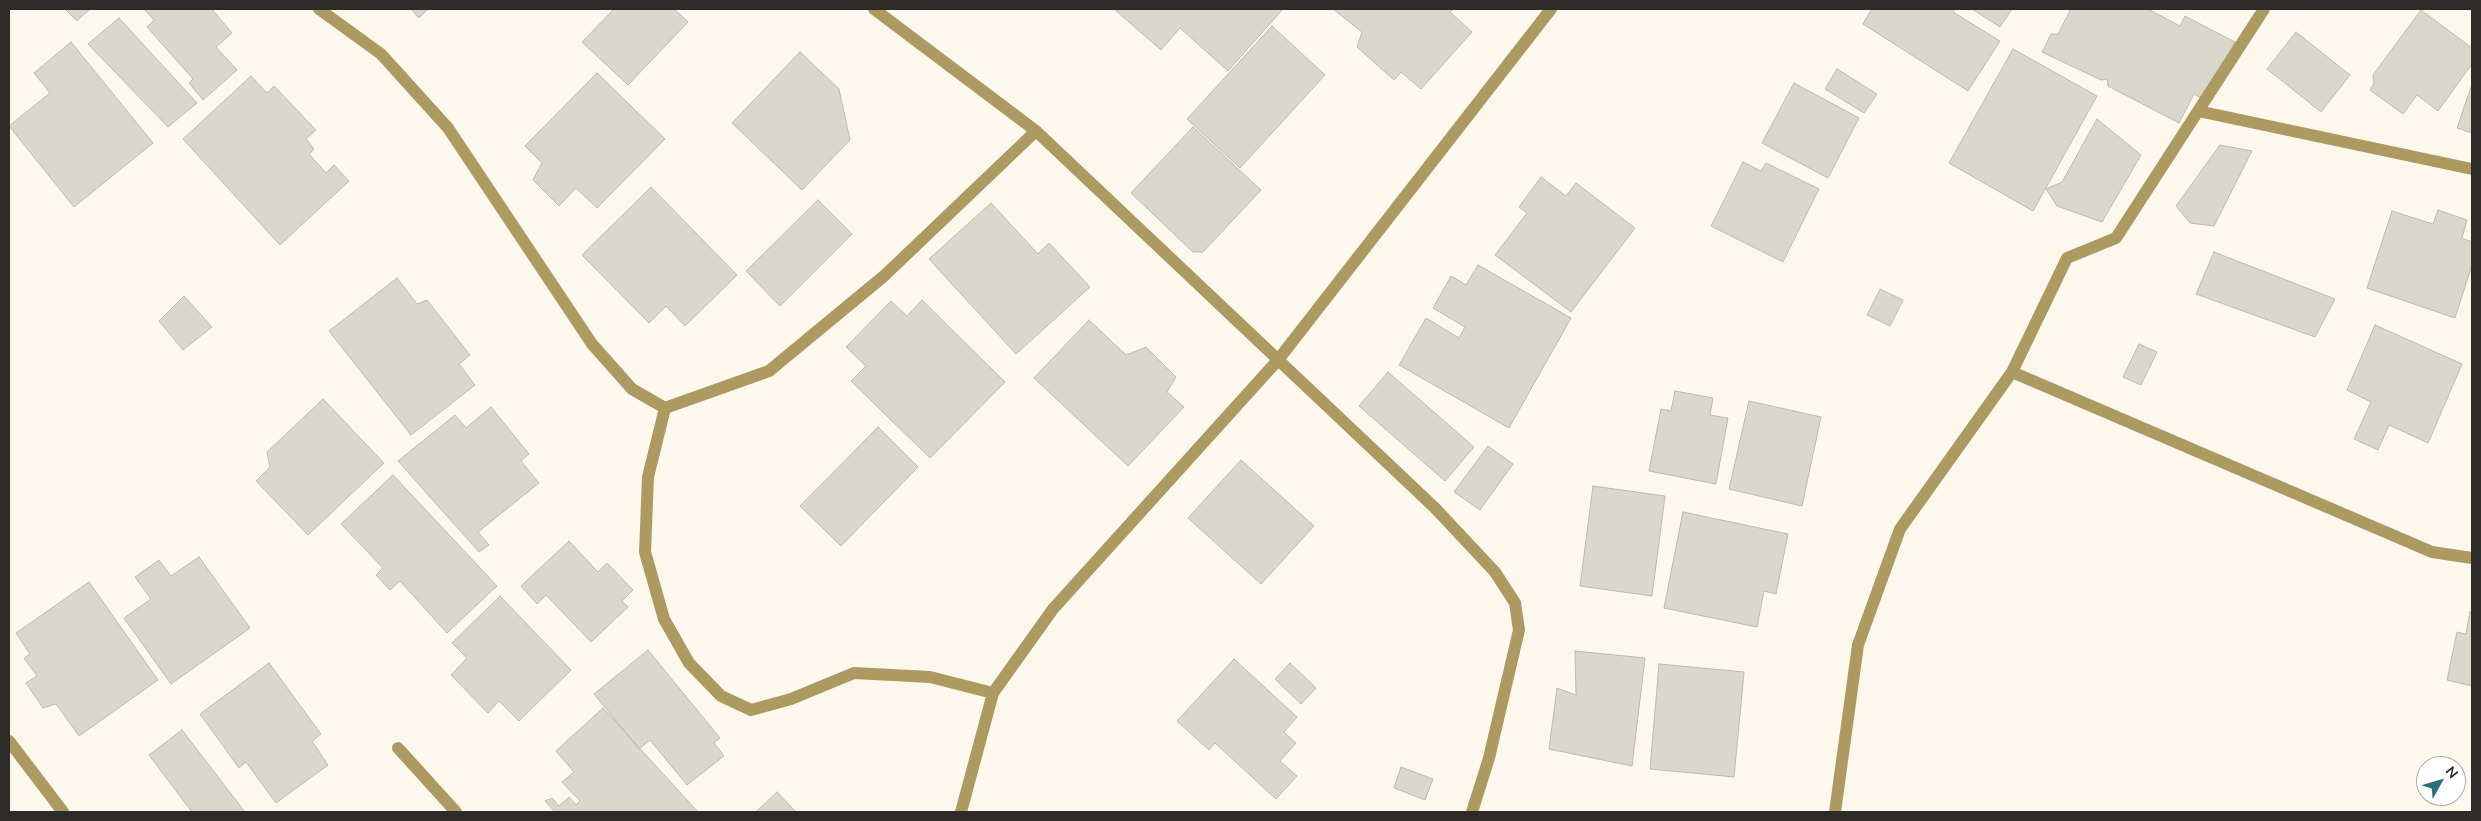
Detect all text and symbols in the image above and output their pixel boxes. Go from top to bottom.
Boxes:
north arrow [2416,756,2466,806]
text: N [2442,762,2462,782]

